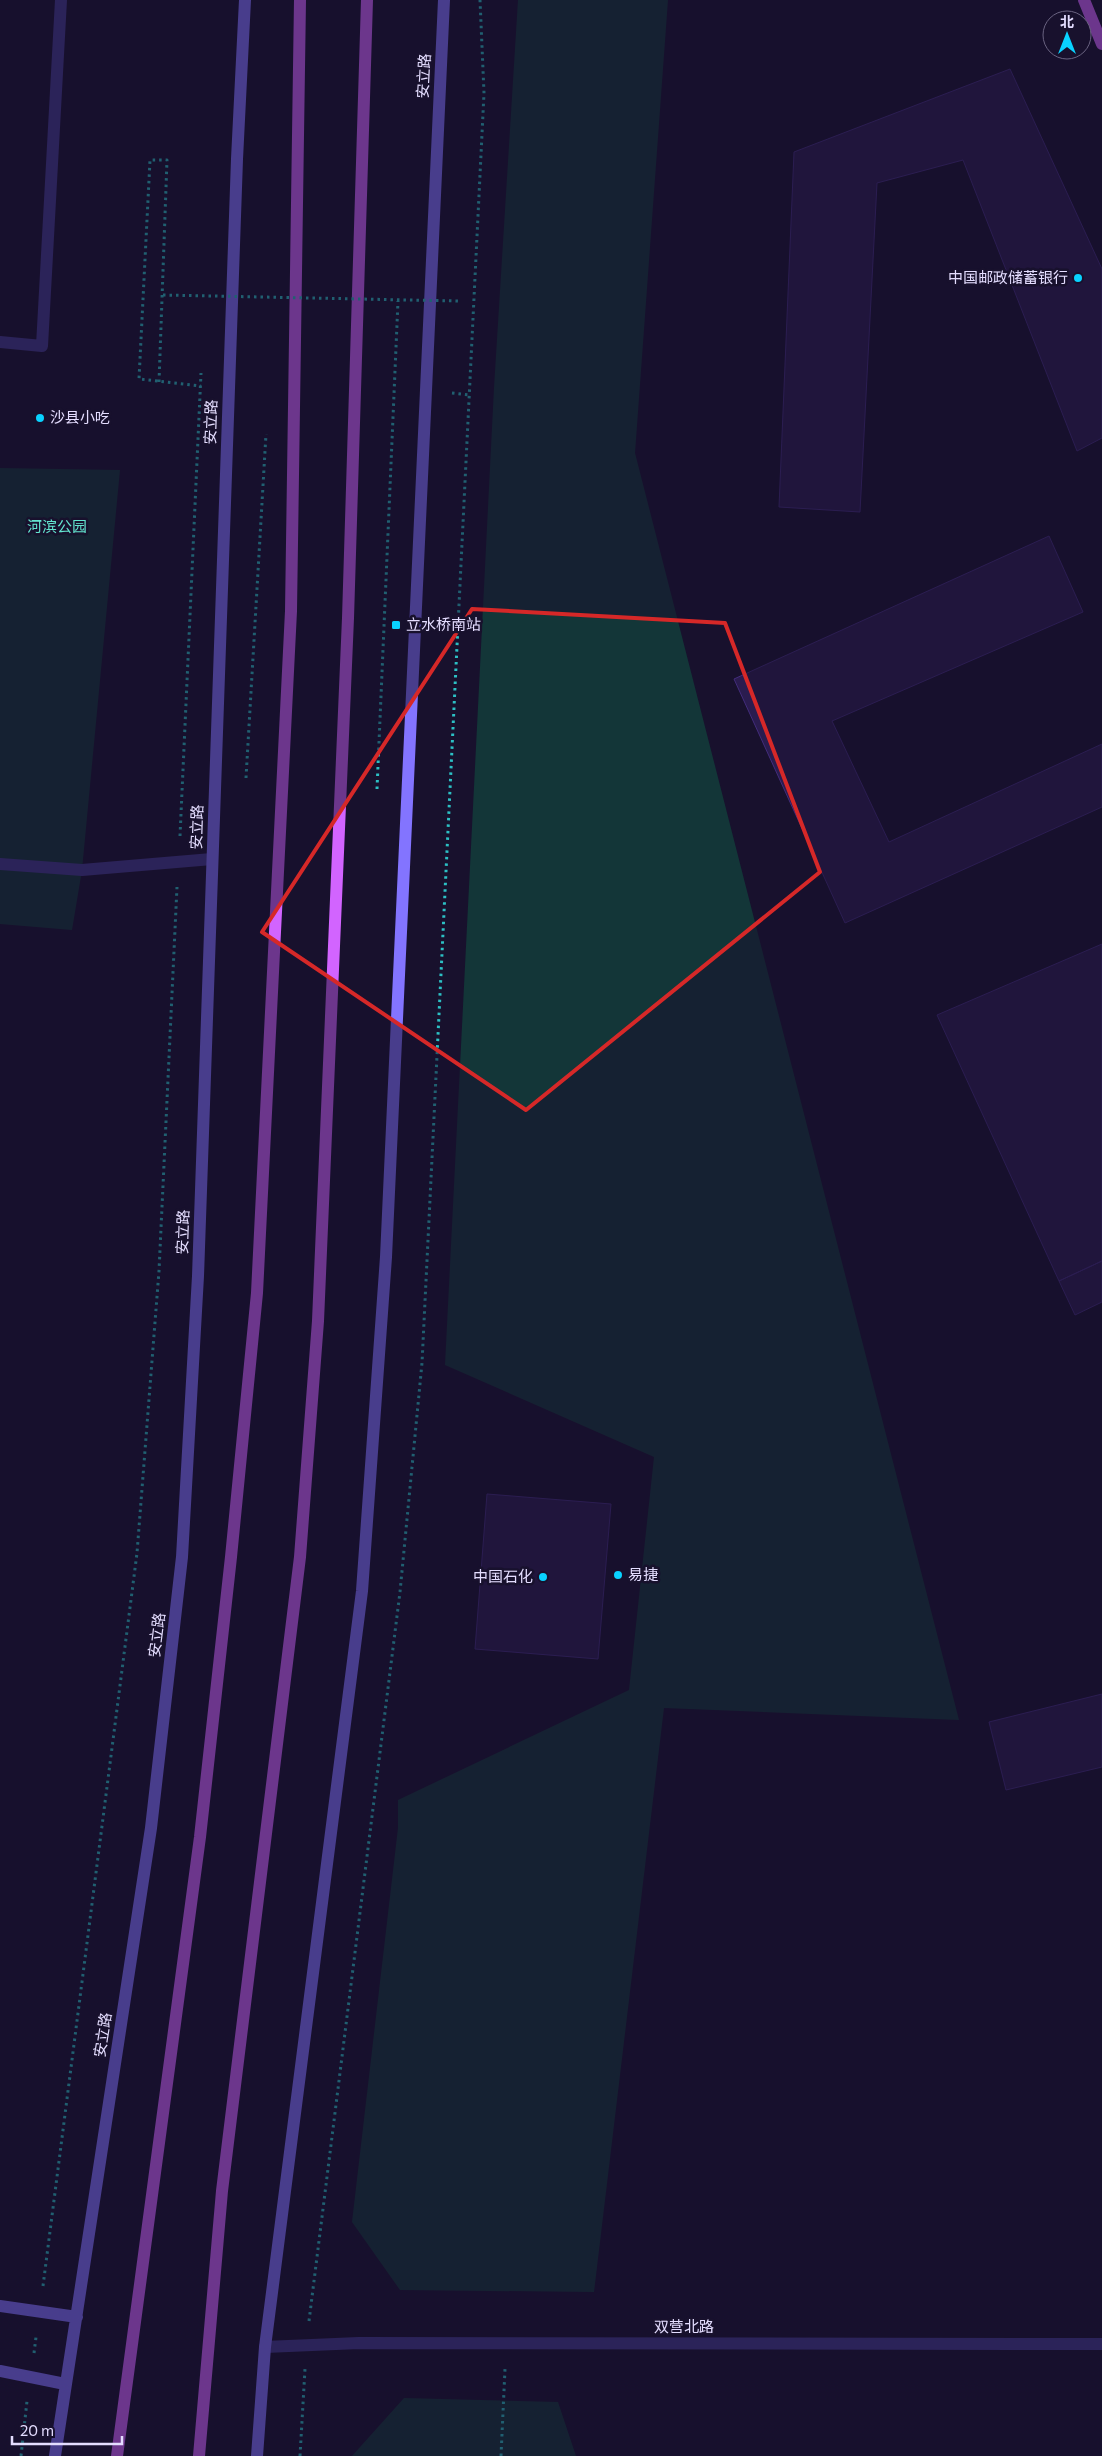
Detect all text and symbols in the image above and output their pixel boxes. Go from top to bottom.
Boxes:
north arrow [1042,10,1092,60]
text: 北 [1060,13,1074,30]
street label: 安立路 [413,53,433,99]
place label: 中国邮政储蓄银行 [948,268,1068,286]
marker: 中国邮政储蓄银行 [1072,272,1084,284]
street label: 安立路 [200,399,220,445]
place label: 沙县小吃 [50,408,110,426]
marker: 沙县小吃 [34,412,46,424]
park label: 河滨公园 [27,517,87,535]
place label: 立水桥南站 [406,615,481,633]
marker: 立水桥南站 [390,619,402,631]
street label: 安立路 [186,804,206,850]
street label: 安立路 [172,1209,192,1255]
place label: 易捷 [628,1565,658,1583]
place label: 中国石化 [473,1567,533,1585]
marker: 易捷 [612,1569,624,1581]
marker: 中国石化 [537,1571,549,1583]
street label: 安立路 [144,1611,168,1658]
street label: 安立路 [90,2011,114,2058]
street label: 双营北路 [654,2317,714,2335]
scale bar [12,2414,122,2446]
text: 20 m [20,2421,54,2439]

